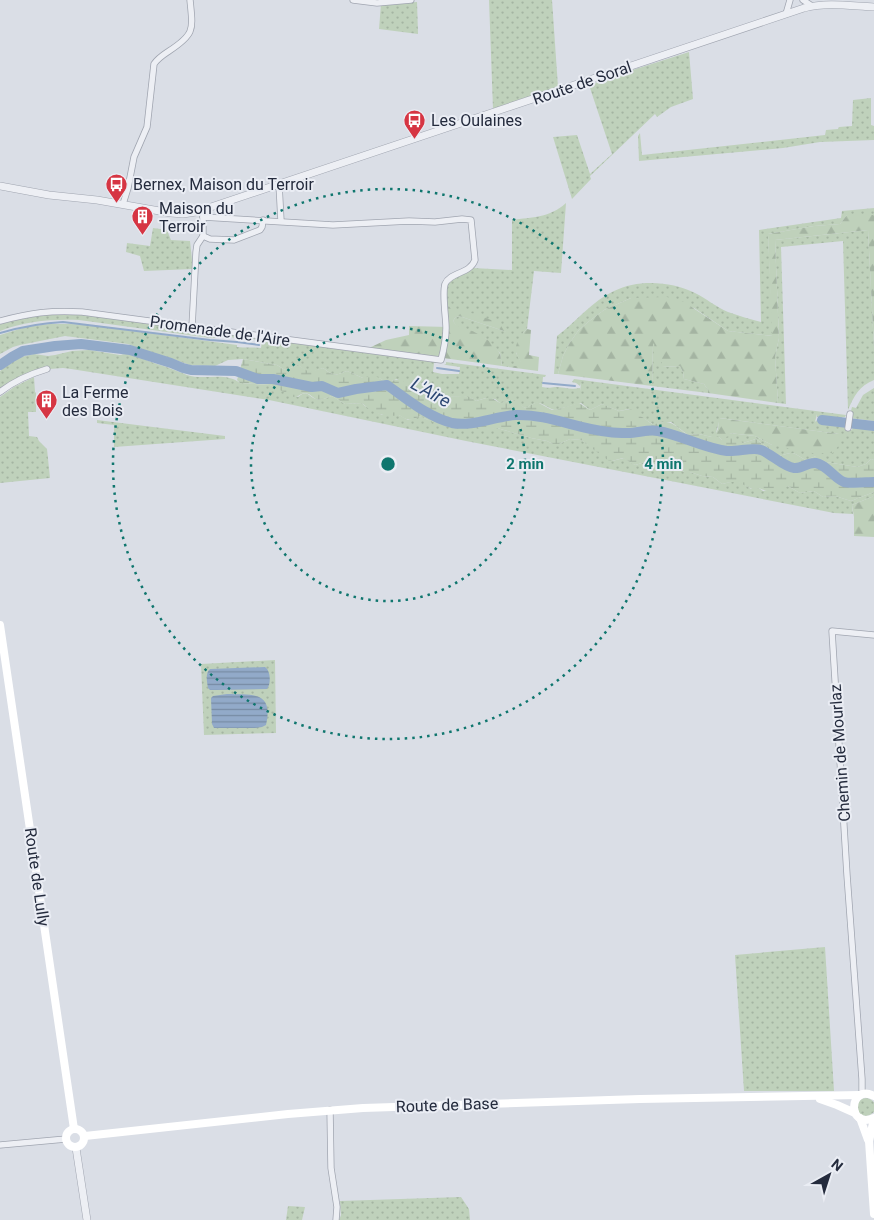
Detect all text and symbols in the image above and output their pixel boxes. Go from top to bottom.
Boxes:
street label: Route de Soral [530,57,634,109]
bus stop icon: Les Oulaines [403,108,427,139]
place label: Les Oulaines [431,111,522,130]
bus stop icon: Bernex, Maison du Terroir [105,172,129,203]
place label: Bernex, Maison du Terroir [133,175,314,194]
place label: Maison du Terroir [159,199,234,236]
building icon: Maison du Terroir [131,205,155,236]
street label: Promenade de l'Aire [149,312,291,350]
water label: L'Aire [408,373,454,411]
place label: La Ferme des Bois [62,383,128,420]
building icon: La Ferme des Bois [34,389,58,420]
centre of rings [379,455,397,473]
text: 2 min [506,455,544,473]
text: 4 min [644,455,682,473]
street label: Chemin de Mourlaz [826,684,854,822]
street label: Route de Lully [21,826,53,928]
street label: Route de Base [396,1094,498,1116]
north arrow [804,1150,854,1200]
text: N [828,1156,846,1174]

